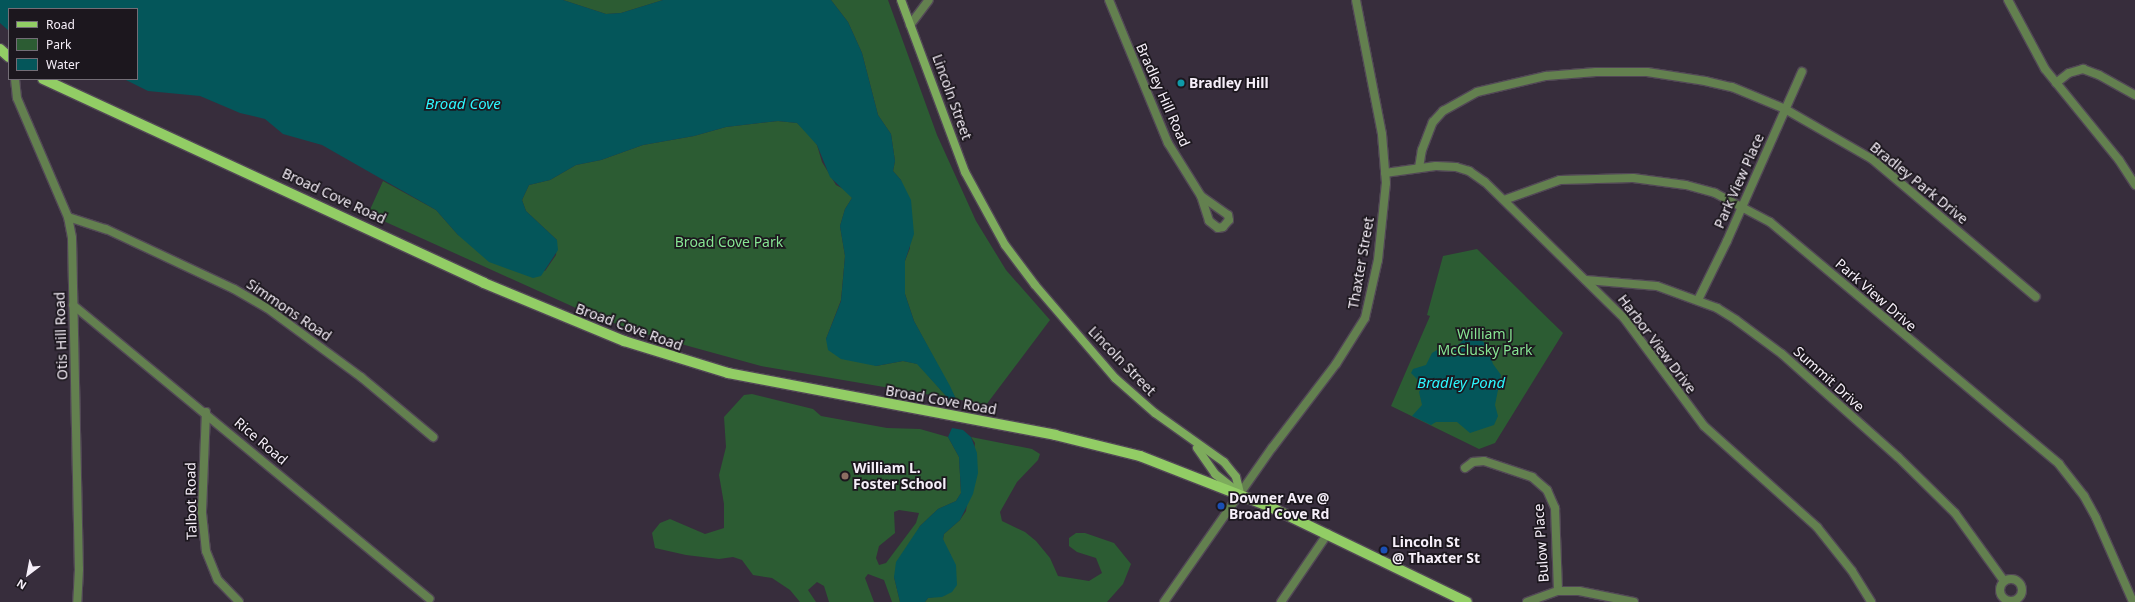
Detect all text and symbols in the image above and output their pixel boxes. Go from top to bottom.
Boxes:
legend [8,8,138,80]
text: Road [46,16,75,33]
text: Park [46,36,71,53]
street label: Bradley Hill Road [1133,41,1193,149]
street label: Lincoln Street [929,52,975,142]
text: Water [46,56,80,73]
place label: Bradley Hill [1189,75,1269,91]
marker: Bradley Hill [1176,78,1186,88]
water label: Broad Cove [425,95,501,113]
street label: Park View Place [1711,131,1767,231]
street label: Bradley Park Drive [1867,138,1971,228]
street label: Broad Cove Road [279,165,389,227]
street label: Thaxter Street [1345,216,1377,310]
park label: Broad Cove Park [675,234,783,250]
street label: Park View Drive [1832,255,1920,335]
street label: Simmons Road [243,275,335,345]
street label: Harbor View Drive [1614,291,1700,397]
street label: Otis Hill Road [51,292,71,380]
street label: Broad Cove Road [573,300,685,354]
street label: Lincoln Street [1085,323,1159,399]
park label: William J McClusky Park [1437,326,1533,358]
street label: Summit Drive [1790,343,1868,415]
water label: Bradley Pond [1417,374,1505,392]
street label: Broad Cove Road [884,382,998,418]
street label: Rice Road [231,414,291,468]
place label: William L. Foster School [853,460,947,492]
street label: Talbot Road [182,462,200,540]
marker: William L. Foster School [840,471,850,481]
place label: Downer Ave @ Broad Cove Rd [1229,490,1329,522]
marker: Downer Ave @ Broad Cove Rd [1216,501,1226,511]
street label: Bulow Place [1530,503,1552,583]
place label: Lincoln St @ Thaxter St [1392,534,1480,566]
marker: Lincoln St @ Thaxter St [1379,545,1389,555]
north arrow [8,554,48,594]
text: N [14,576,29,593]

